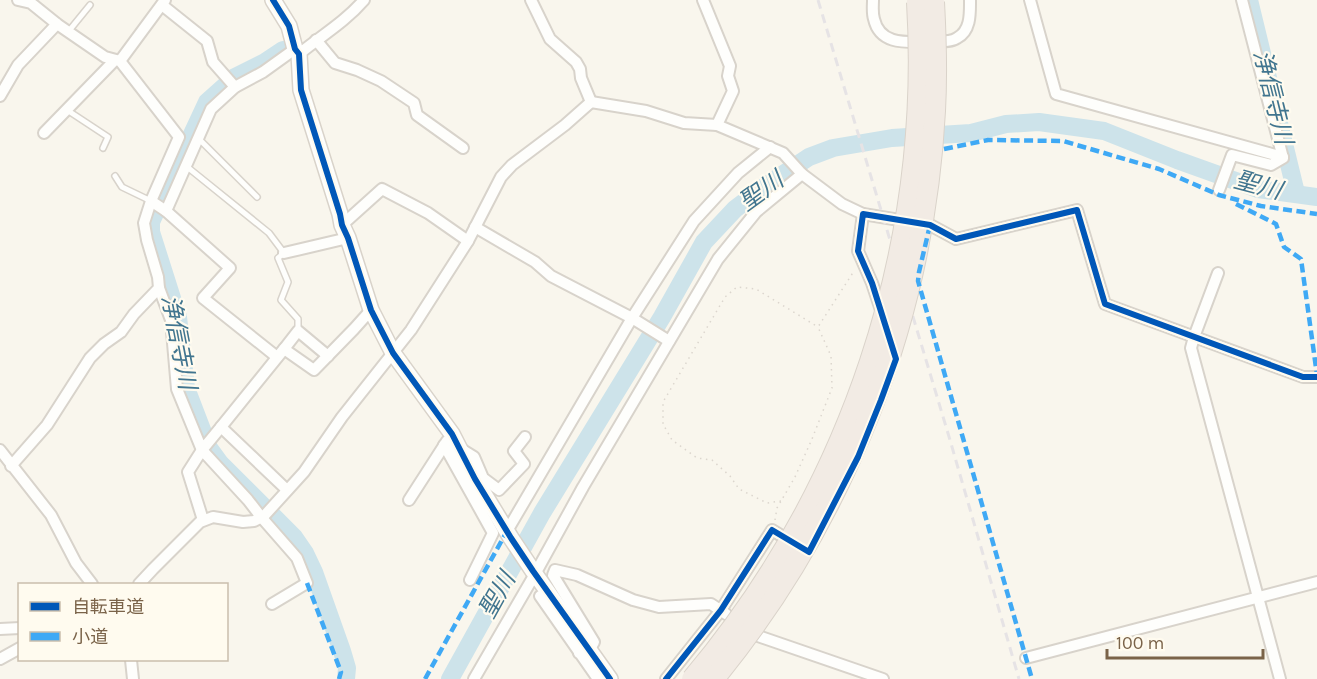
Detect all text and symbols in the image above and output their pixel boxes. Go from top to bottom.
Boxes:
water label: 浄信寺川 [1248,47,1299,150]
water label: 聖川 [733,164,791,216]
water label: 聖川 [1231,165,1288,206]
water label: 浄信寺川 [156,292,202,395]
water label: 聖川 [473,565,522,623]
legend [18,583,228,661]
text: 自転車道 [72,596,144,618]
scale bar [1107,622,1263,660]
text: 小道 [72,626,108,648]
text: 100 m [1116,632,1164,654]

